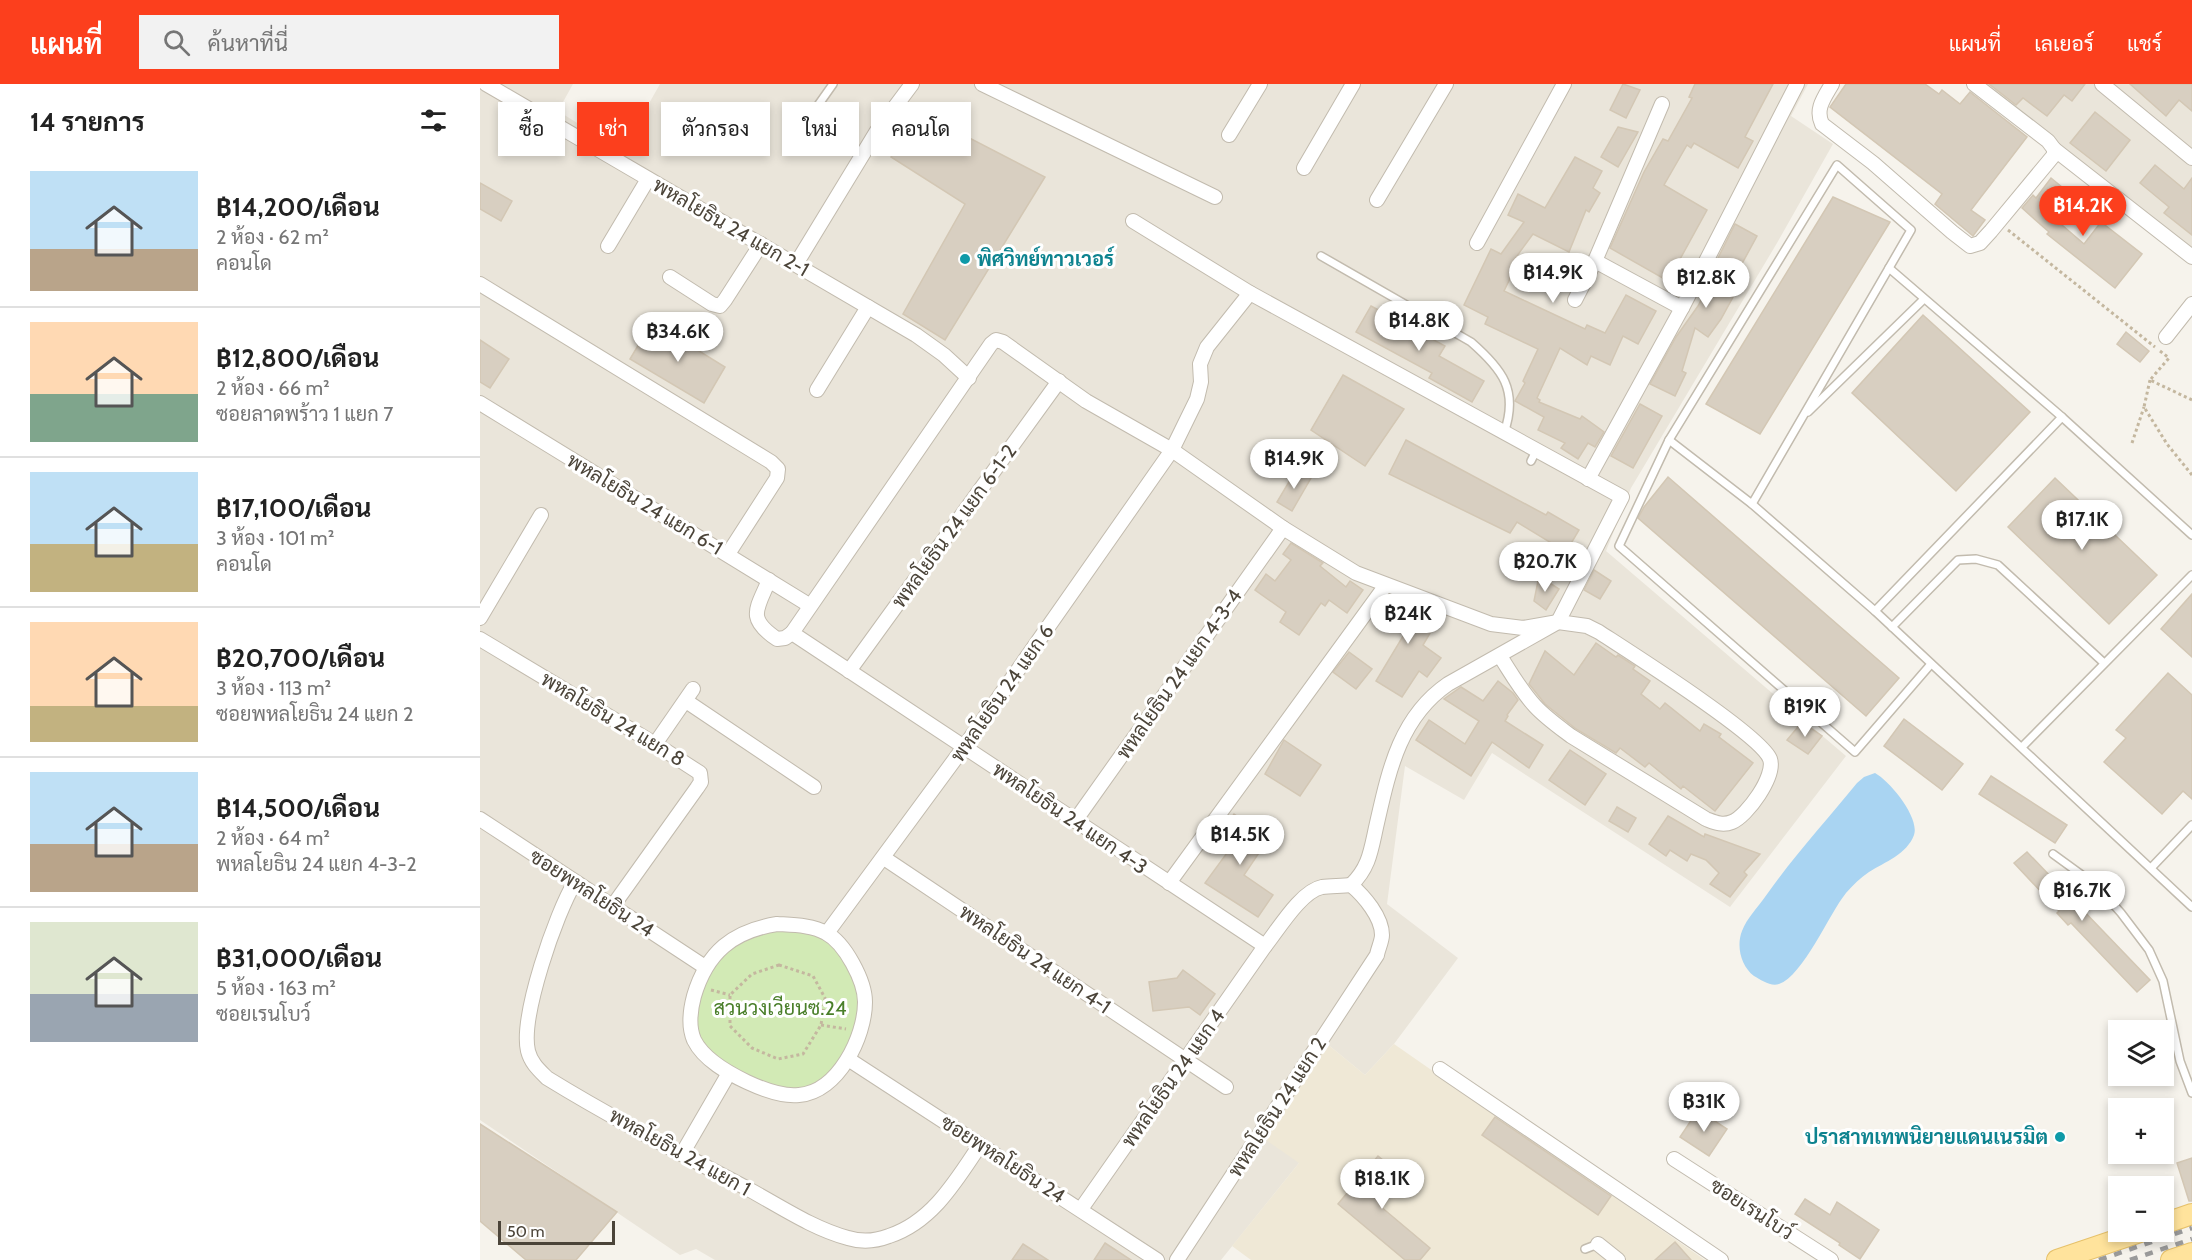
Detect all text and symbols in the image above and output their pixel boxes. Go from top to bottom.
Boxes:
search box [139,15,559,69]
icon: search [160,26,193,59]
text: แผนที่ [30,27,103,61]
text: ค้นหาที่นี่ [208,30,288,57]
text: แผนที่ [1949,31,2001,56]
text: เลเยอร์ [2034,31,2094,56]
text: แชร์ [2127,31,2162,56]
chip: ซื้อ [498,102,565,156]
chip: เช่า [577,102,649,156]
chip: ตัวกรอง [661,102,770,156]
chip: ใหม่ [782,102,859,156]
chip: คอนโด [871,102,971,156]
icon: filters [417,104,450,137]
text: 14 รายการ [30,106,145,138]
street label: พหลโยธิน 24 แยก 2-1 [649,172,814,281]
pin: ฿14.2K [2034,186,2132,237]
text: ฿14,200/เดือน [216,191,380,223]
text: ฿14.2K [2053,193,2113,217]
icon: home [78,195,150,267]
text: 2 ห้อง · 62 m² [216,225,329,249]
place label: พิศวิทย์ทาวเวอร์ [977,246,1115,271]
text: คอนโด [216,251,272,275]
marker: พิศวิทย์ทาวเวอร์ [958,252,972,266]
pin: ฿14.9K [1504,253,1602,304]
pin: ฿12.8K [1657,258,1755,309]
text: ฿14.9K [1523,260,1583,284]
text: ฿12.8K [1676,265,1736,289]
pin: ฿14.8K [1370,301,1468,352]
text: ฿14.8K [1389,308,1449,332]
pin: ฿34.6K [629,312,727,363]
text: ฿34.6K [646,319,710,343]
text: ฿12,800/เดือน [216,342,379,374]
icon: home [78,346,150,418]
text: 2 ห้อง · 66 m² [216,376,330,400]
text: ซอยลาดพร้าว 1 แยก 7 [216,402,393,426]
street label: พหลโยธิน 24 แยก 6-1-2 [886,439,1021,612]
pin: ฿14.9K [1245,439,1343,490]
text: ฿14.9K [1264,446,1324,470]
street label: พหลโยธิน 24 แยก 6-1 [563,447,728,560]
text: ฿17,100/เดือน [216,492,371,524]
icon: home [78,496,150,568]
pin: ฿17.1K [2033,500,2131,551]
text: ฿17.1K [2056,507,2108,531]
text: 3 ห้อง · 101 m² [216,526,334,550]
pin: ฿20.7K [1496,542,1594,593]
text: ฿20.7K [1513,549,1577,573]
text: คอนโด [216,552,272,576]
street label: พหลโยธิน 24 แยก 4-3-4 [1110,583,1247,764]
pin: ฿24K [1372,594,1444,645]
text: ฿24K [1384,601,1432,625]
street label: พหลโยธิน 24 แยก 6 [945,619,1059,767]
text: ฿20,700/เดือน [216,642,385,674]
icon: home [78,646,150,718]
street label: พหลโยธิน 24 แยก 8 [537,666,690,771]
text: 3 ห้อง · 113 m² [216,676,331,700]
pin: ฿19K [1769,687,1841,738]
text: ฿19K [1783,694,1827,718]
text: ซอยพหลโยธิน 24 แยก 2 [216,702,413,726]
street label: พหลโยธิน 24 แยก 4-3 [988,756,1153,879]
text: ฿14,500/เดือน [216,792,380,824]
icon: home [78,796,150,868]
pin: ฿14.5K [1191,815,1289,866]
text: ฿14.5K [1210,822,1270,846]
text: 2 ห้อง · 64 m² [216,826,330,850]
street label: ซอยพหลโยธิน 24 [525,843,660,942]
text: พหลโยธิน 24 แยก 4-3-2 [216,852,417,876]
pin: ฿16.7K [2033,871,2131,922]
text: ฿16.7K [2053,878,2111,902]
street label: พหลโยธิน 24 แยก 4-1 [955,899,1116,1019]
text: ฿31,000/เดือน [216,942,382,974]
icon: home [78,946,150,1018]
text: 5 ห้อง · 163 m² [216,976,336,1000]
park label: สวนวงเวียนซ.24 [713,995,847,1020]
text: ซอยเรนโบว์ [216,1002,311,1026]
street label: พหลโยธิน 24 แยก 4 [1116,1003,1230,1152]
map controls [2108,1020,2174,1242]
button: layers [2108,1020,2174,1086]
street label: พหลโยธิน 24 แยก 2 [1222,1032,1331,1181]
pin: ฿31K [1668,1082,1740,1133]
text: ฿31K [1683,1089,1725,1113]
button: + [2108,1098,2174,1164]
street label: พหลโยธิน 24 แยก 1 [605,1102,755,1201]
street label: ซอยพหลโยธิน 24 [936,1109,1071,1208]
place label: ปราสาทเทพนิยายแดนเนรมิต [1805,1125,2048,1149]
marker: ปราสาทเทพนิยายแดนเนรมิต [2053,1130,2067,1144]
pin: ฿18.1K [1333,1159,1431,1210]
text: ฿18.1K [1354,1166,1410,1190]
street label: ซอยเรนโบว์ [1706,1171,1799,1245]
button: − [2108,1176,2174,1242]
scale bar [498,1218,615,1246]
text: 50 m [507,1222,544,1241]

